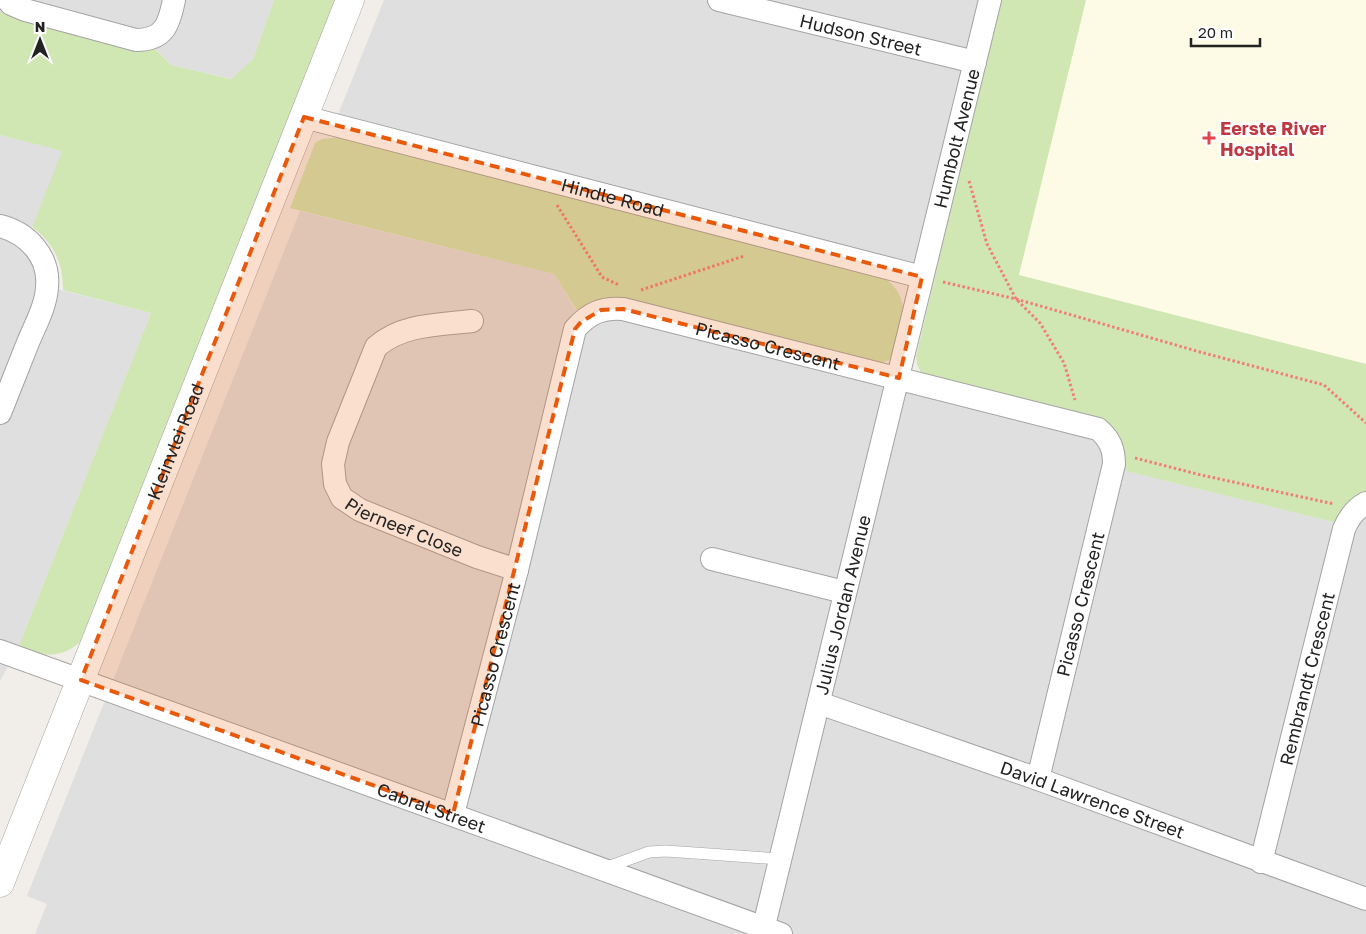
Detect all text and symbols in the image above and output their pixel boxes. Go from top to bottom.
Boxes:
street label: Hudson Street [798,9,924,60]
north arrow [15,15,65,65]
scale bar [1191,15,1260,47]
text: N [35,18,45,35]
text: 20 m [1198,23,1233,41]
street label: Humbolt Avenue [929,66,984,210]
place label: Eerste River Hospital [1220,117,1327,160]
marker: Eerste River Hospital [1202,131,1216,145]
street label: Hindle Road [559,173,667,221]
street label: Picasso Crescent [693,317,843,374]
street label: Kleinvlei Road [142,380,208,503]
street label: Pierneef Close [341,492,466,561]
street label: Julius Jordan Avenue [810,512,875,697]
street label: Picasso Crescent [1051,529,1109,679]
street label: Picasso Crescent [465,580,524,729]
street label: Rembrandt Crescent [1275,590,1339,768]
street label: David Lawrence Street [998,756,1188,843]
street label: Cabral Street [374,778,489,837]

